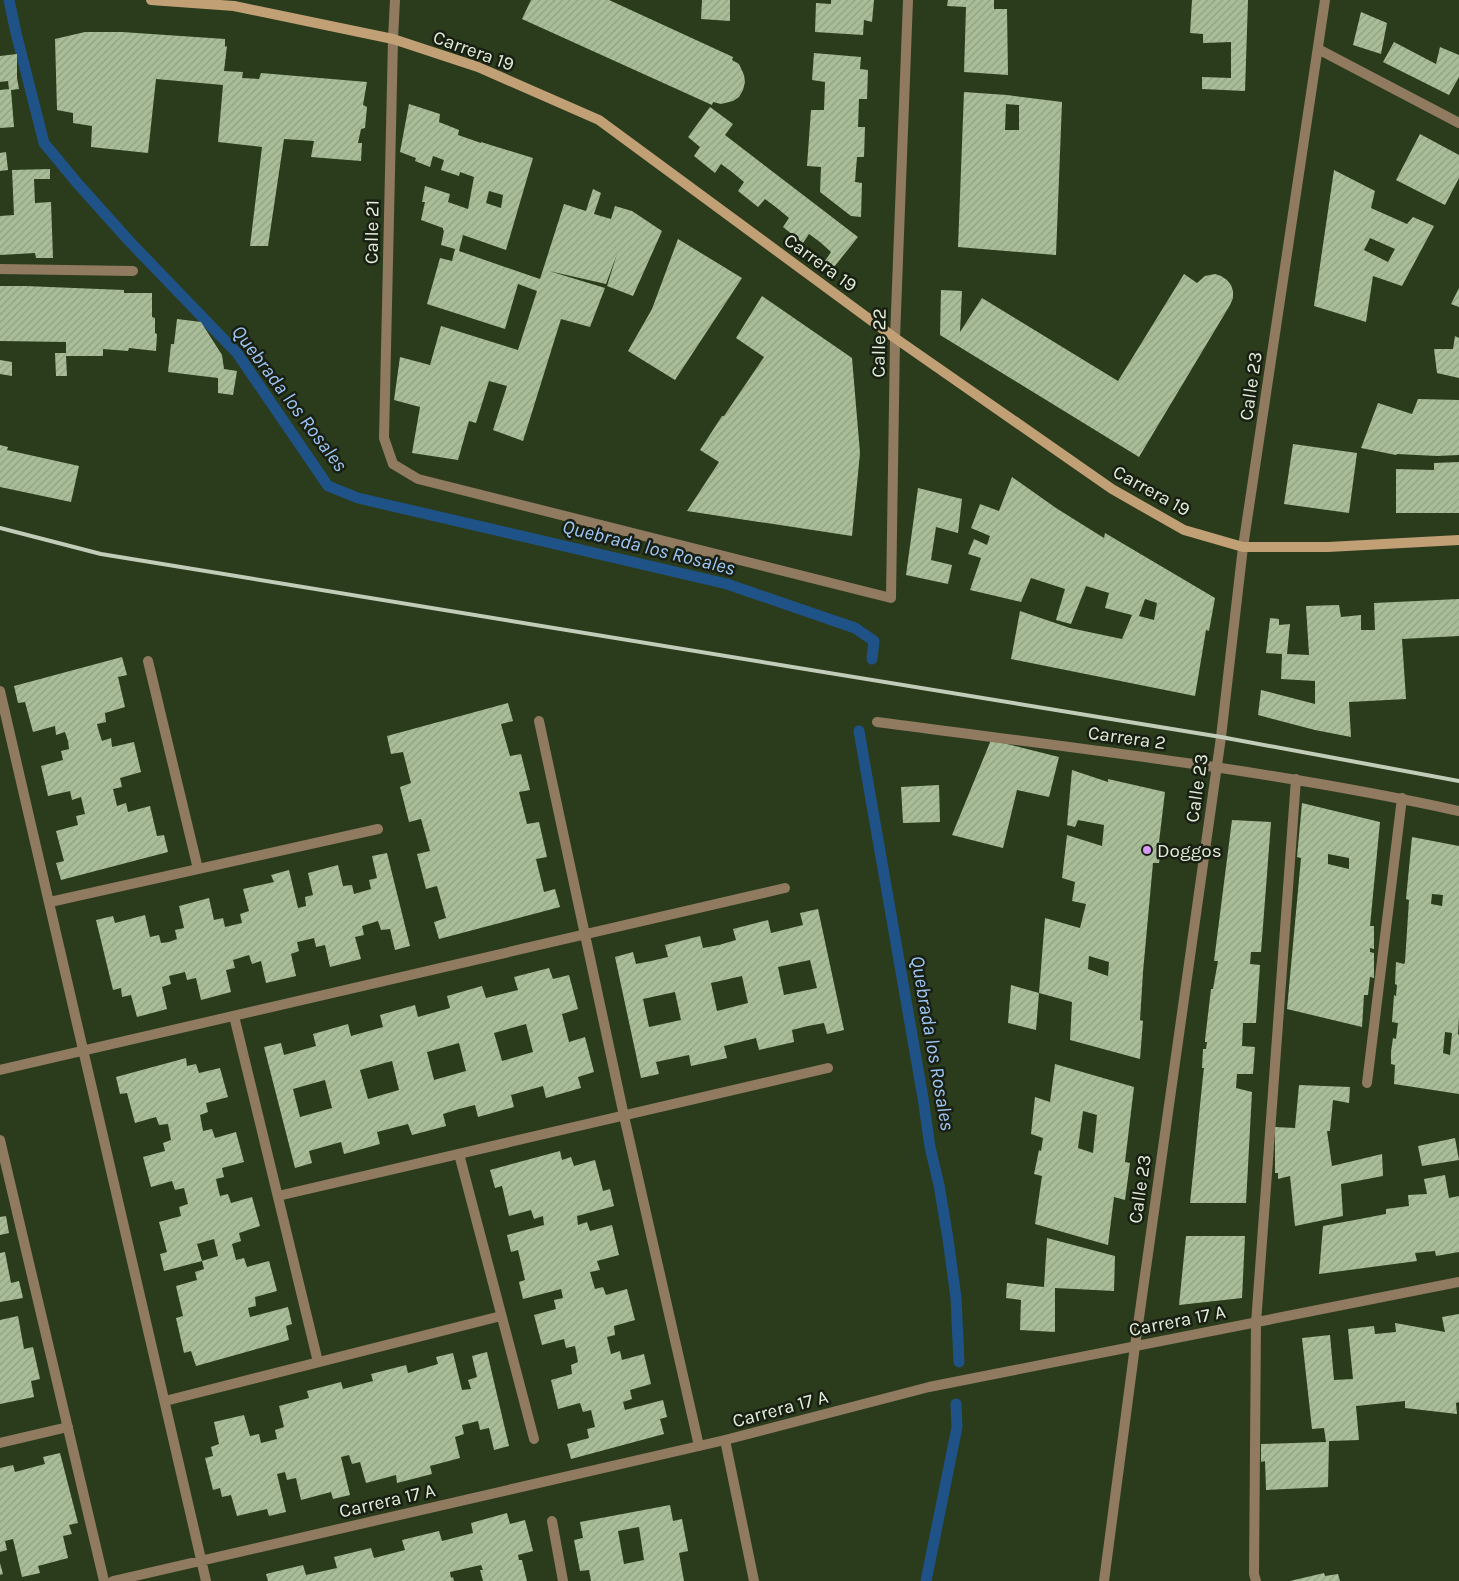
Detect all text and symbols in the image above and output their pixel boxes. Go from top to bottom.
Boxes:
street label: Carrera 19 [430,26,517,76]
street label: Calle 21 [360,200,384,264]
street label: Carrera 19 [780,229,861,297]
street label: Calle 22 [867,308,891,378]
water label: Quebrada los Rosales [227,321,352,476]
street label: Calle 23 [1235,350,1267,422]
street label: Carrera 19 [1109,461,1194,521]
water label: Quebrada los Rosales [560,515,738,580]
street label: Carrera 2 [1086,722,1167,754]
street label: Calle 23 [1181,752,1213,824]
place label: Doggos [1157,840,1222,862]
marker: Doggos [1141,844,1153,856]
water label: Quebrada los Rosales [906,954,959,1132]
street label: Calle 23 [1124,1153,1156,1225]
street label: Carrera 17 A [1127,1301,1228,1341]
street label: Carrera 17 A [730,1386,831,1432]
street label: Carrera 17 A [337,1479,438,1523]

